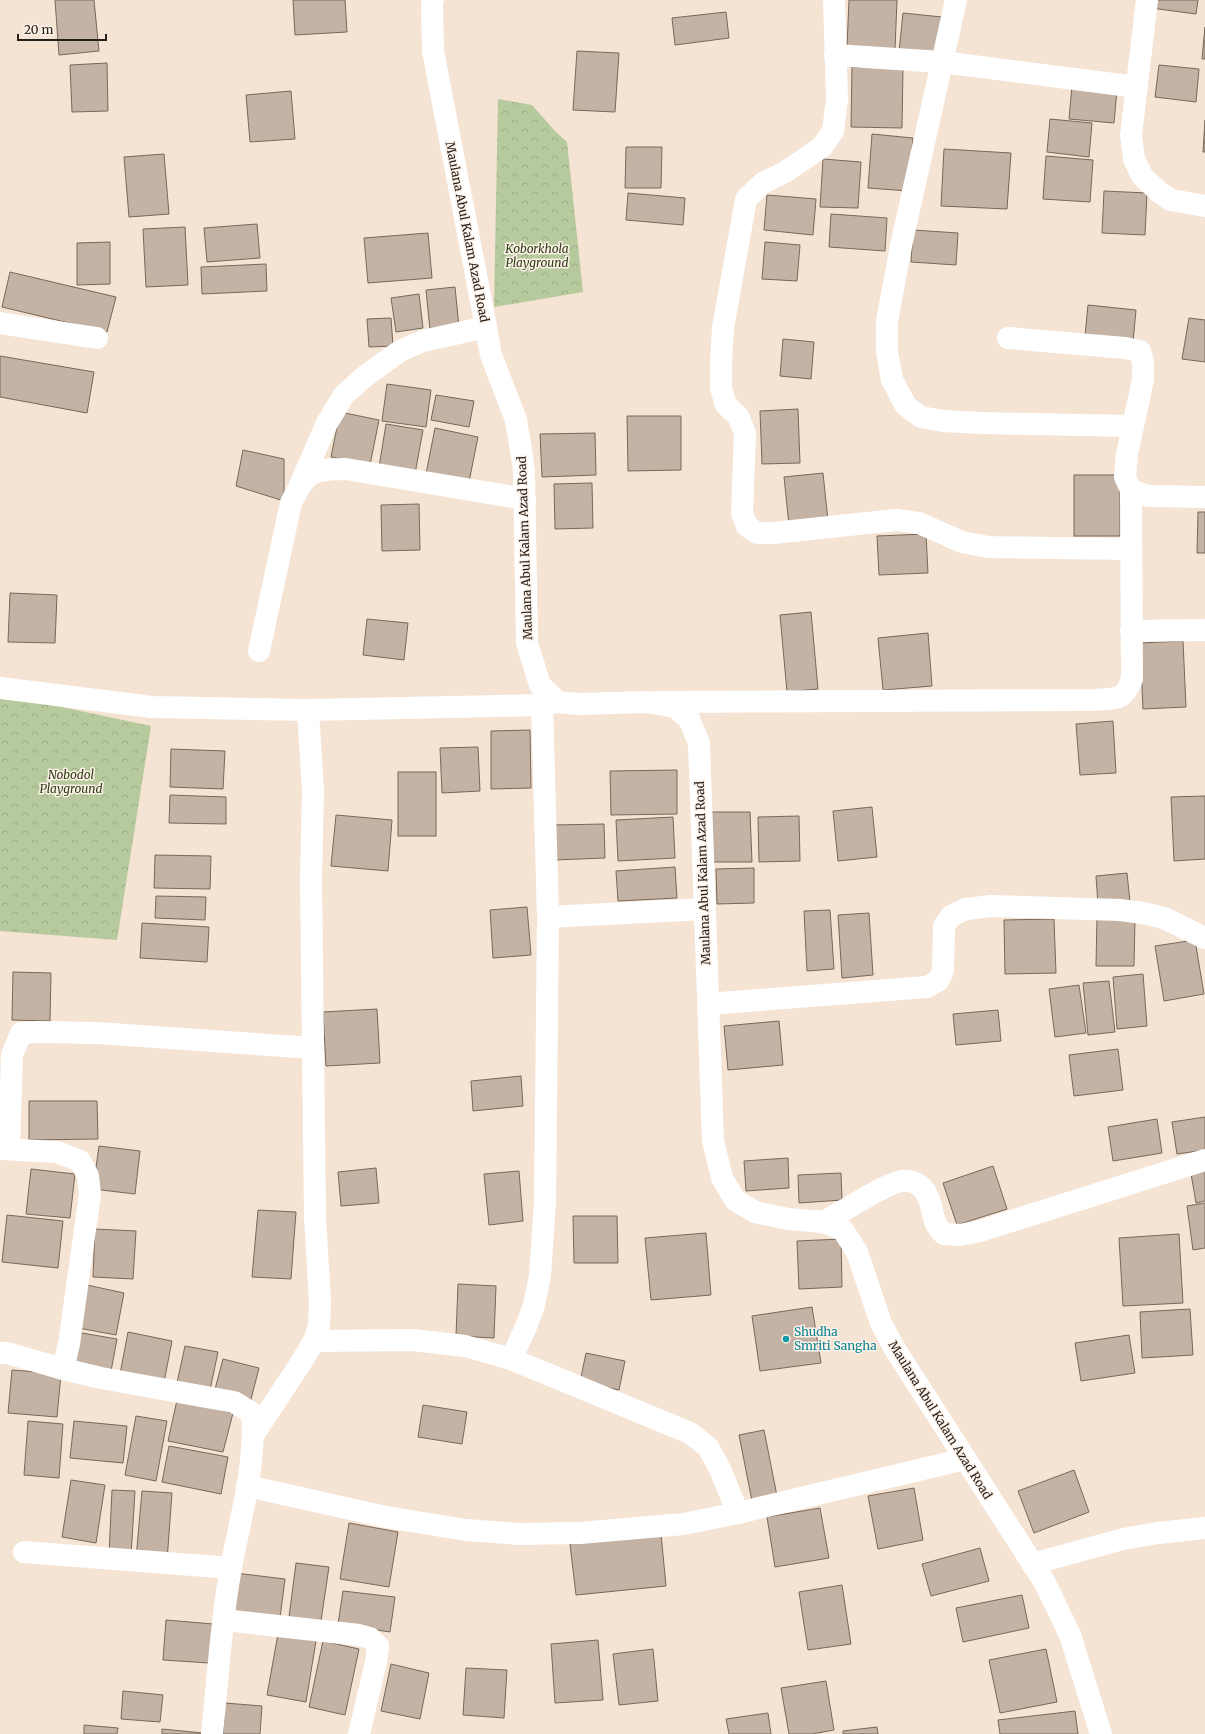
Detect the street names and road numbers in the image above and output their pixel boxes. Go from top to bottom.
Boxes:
street label: Maulana Abul Kalam Azad Road [443,140,492,324]
street label: Maulana Abul Kalam Azad Road [514,456,535,640]
street label: Maulana Abul Kalam Azad Road [692,781,713,965]
street label: Maulana Abul Kalam Azad Road [885,1338,995,1502]

